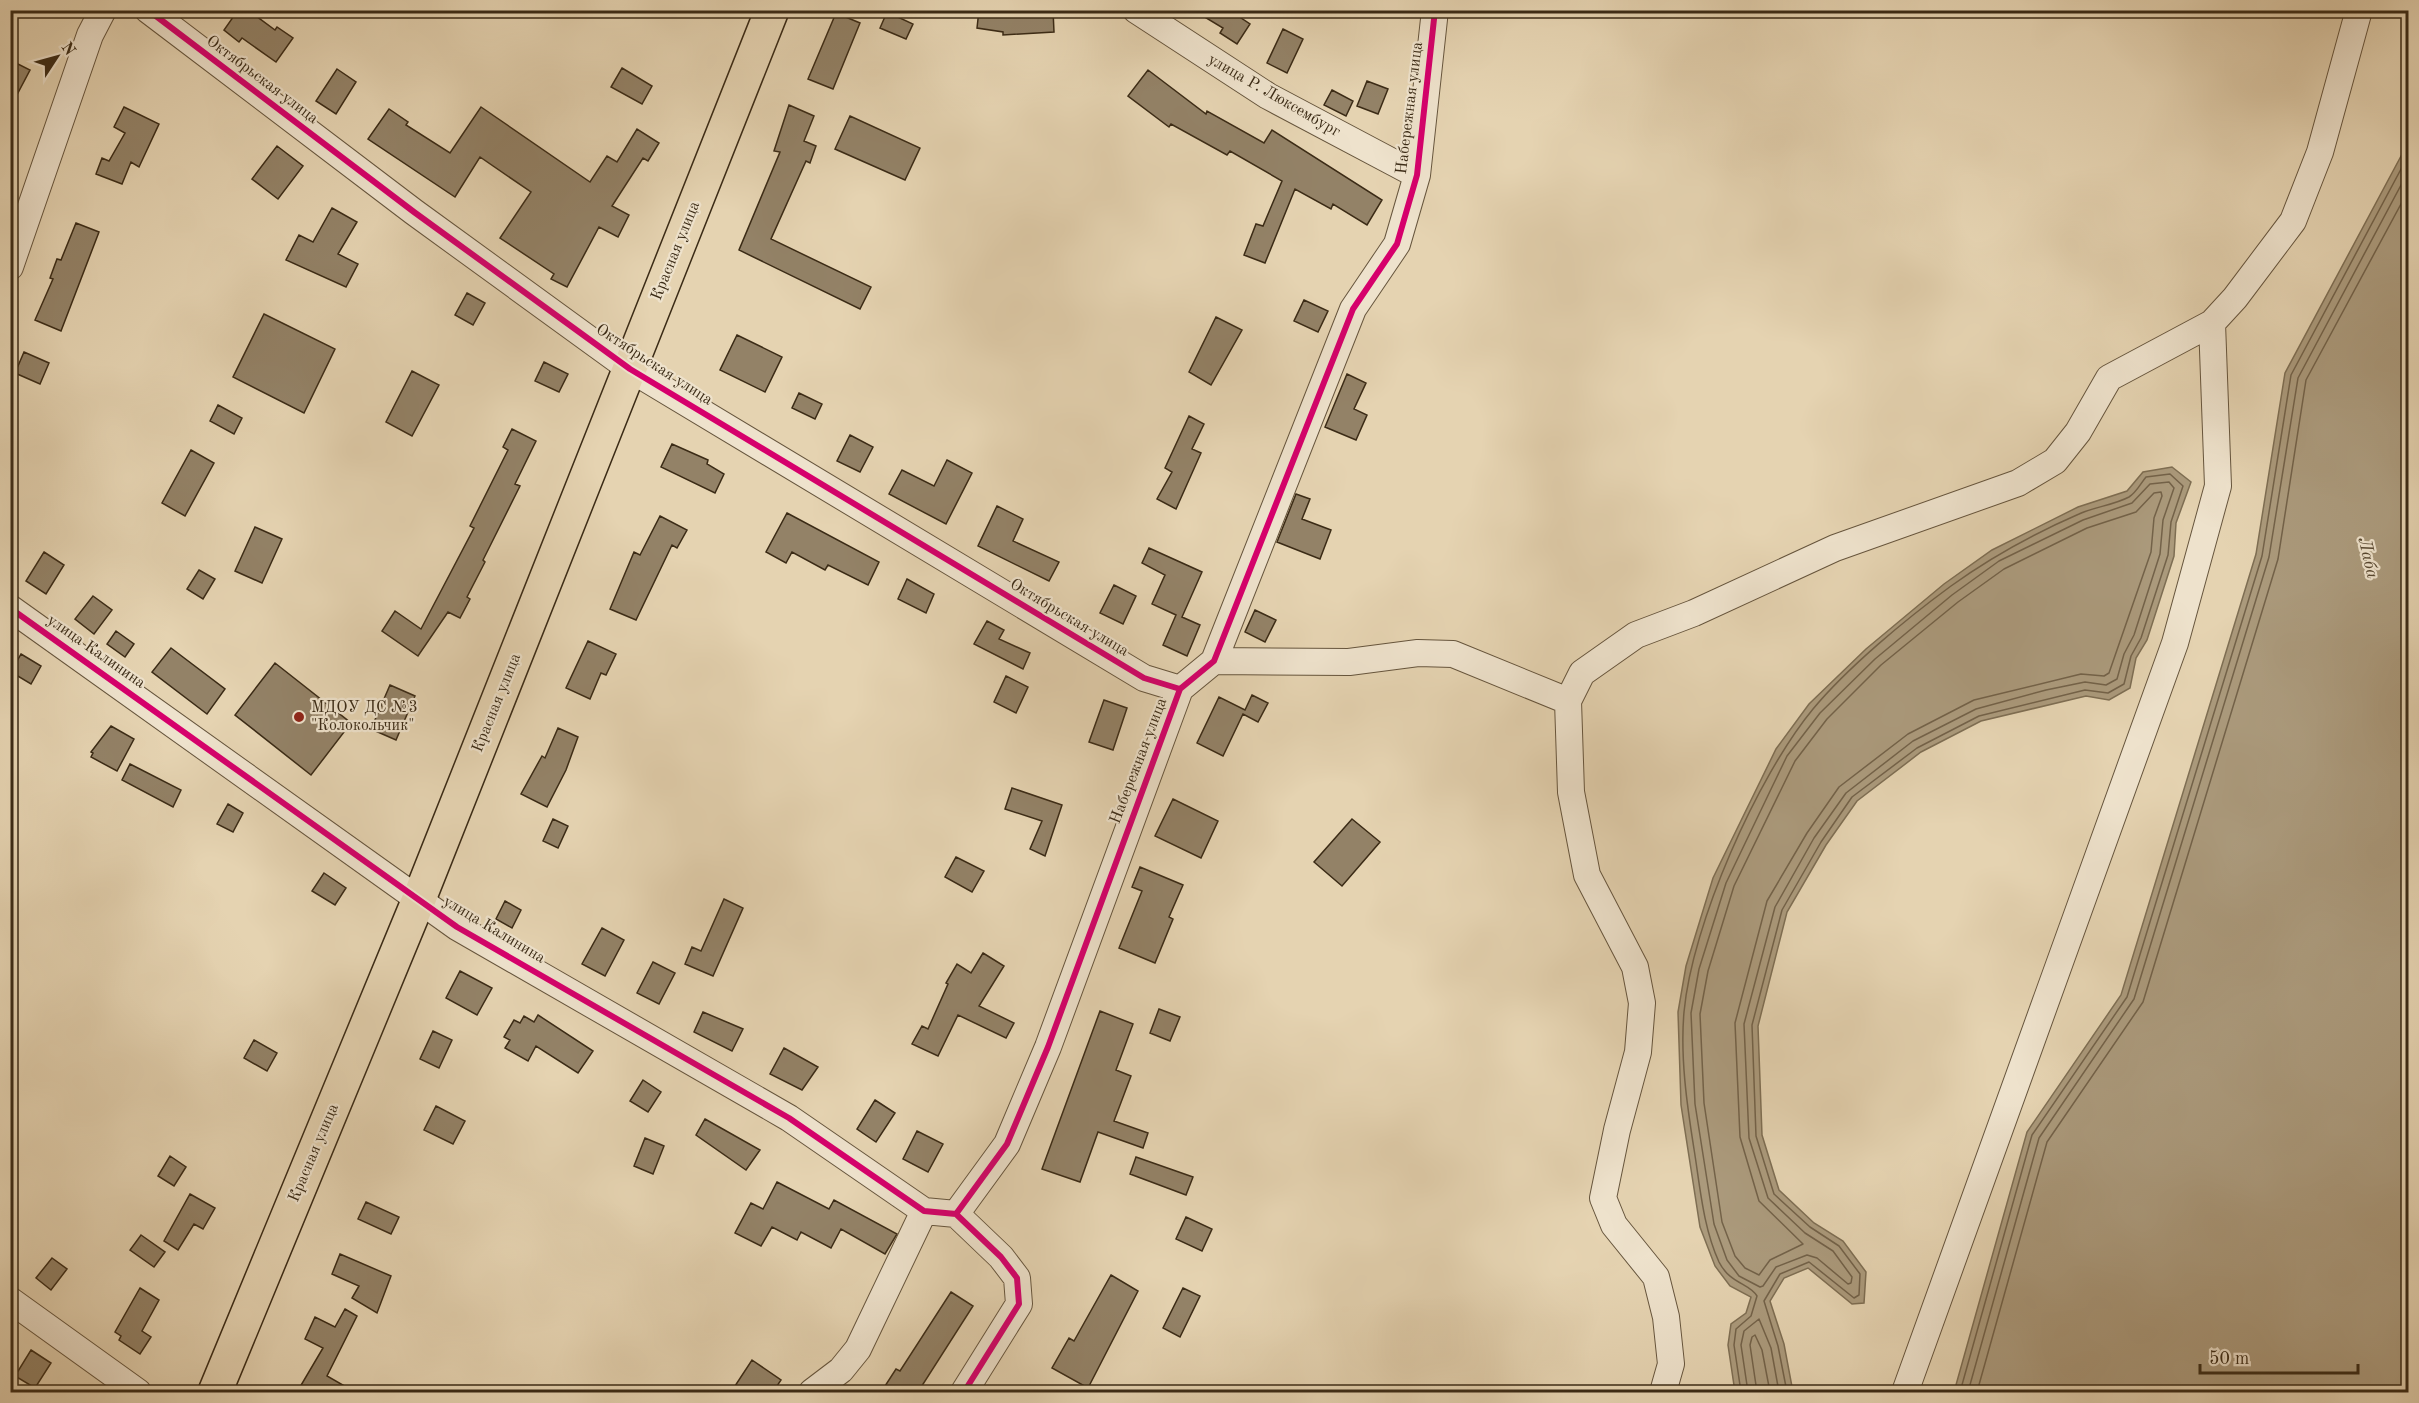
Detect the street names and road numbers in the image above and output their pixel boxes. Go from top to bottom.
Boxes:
street label: Октябрьская улица [203,33,321,127]
street label: Набережная улица [1394,41,1426,175]
street label: улица Р. Люксембург [1205,52,1343,140]
street label: Красная улица [649,199,703,303]
street label: Октябрьская улица [593,321,715,409]
street label: Октябрьская улица [1007,576,1131,660]
street label: улица Калинина [44,612,148,692]
street label: Красная улица [470,651,524,755]
street label: Набережная улица [1108,696,1170,826]
street label: улица Калинина [440,893,548,967]
street label: Красная улица [286,1101,342,1205]

